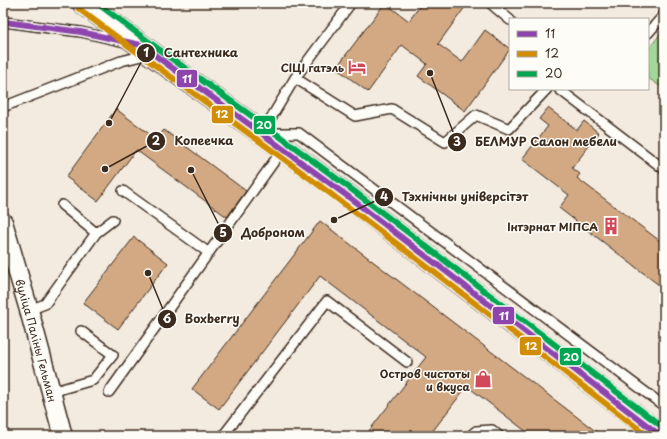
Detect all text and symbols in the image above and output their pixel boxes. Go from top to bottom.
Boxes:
legend [509,18,649,90]
text: 11 [545,24,555,42]
callout: Сантехника [136,41,247,65]
text: 1 [143,43,149,61]
text: Сантехника [164,43,239,61]
text: 12 [545,44,559,62]
hotel icon: СІЦІ гатэль [347,57,367,77]
place label: СІЦІ гатэль [281,59,344,76]
text: 20 [545,64,562,82]
line badge: 11 [176,69,198,88]
text: 11 [182,70,192,87]
line badge: 12 [211,105,234,124]
text: 12 [216,105,229,122]
line badge: 20 [253,115,276,135]
text: 20 [256,116,272,133]
callout: Копеечка [146,129,242,153]
callout: БЕЛМУР Салон мебели [447,130,625,154]
text: 2 [152,131,161,149]
text: Копеечка [174,131,234,149]
text: 3 [453,132,461,150]
text: БЕЛМУР Салон мебели [475,132,617,150]
callout: Тэхнічны універсітэт [374,185,536,209]
text: 4 [380,187,388,205]
text: Тэхнічны універсітэт [402,187,529,205]
building icon: Інтэрнат МІПСА [601,216,621,236]
place label: Інтэрнат МІПСА [507,218,598,235]
callout: Доброном [213,221,313,245]
text: 5 [219,223,227,241]
text: Доброном [240,223,305,241]
street label: вуліца Паліны Гельман [12,277,62,404]
line badge: 11 [492,306,515,325]
callout: Boxberry [157,307,248,331]
text: 11 [499,307,509,324]
text: 6 [163,309,172,327]
text: Boxberry [185,309,239,327]
line badge: 12 [519,336,542,356]
text: 12 [525,337,538,354]
line badge: 20 [559,347,582,366]
text: 20 [563,348,579,365]
place label: Остров чистоты и вкуса [380,365,471,395]
shop icon: Остров чистоты и вкуса [473,369,493,389]

